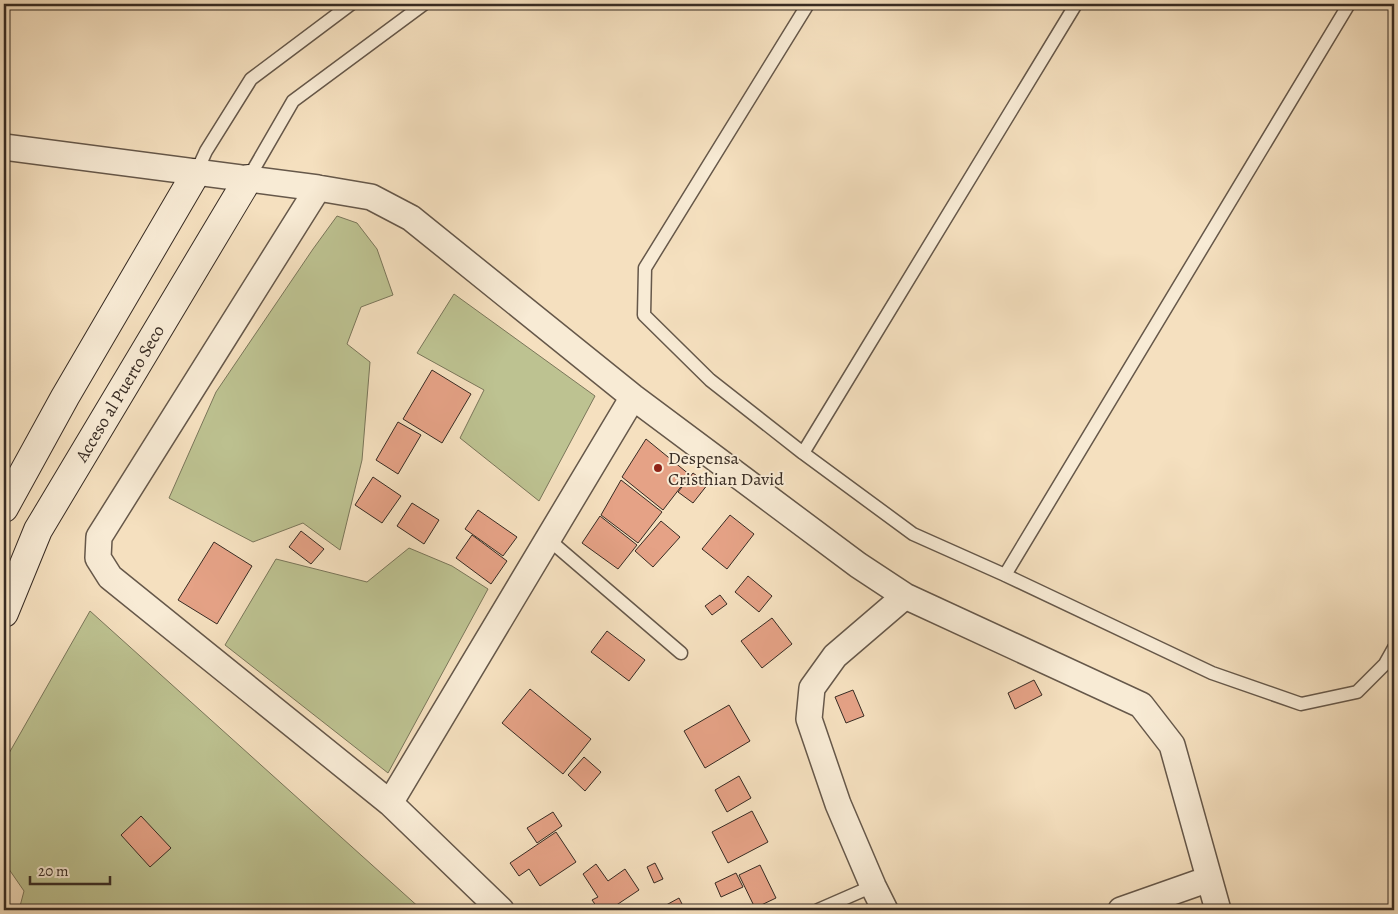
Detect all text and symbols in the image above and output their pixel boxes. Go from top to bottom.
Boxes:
street label: Acceso al Puerto Seco [69,320,170,467]
place label: Despensa Cristhian David [668,446,784,491]
marker: Despensa Cristhian David [652,462,664,474]
scale bar [30,854,110,886]
text: 20 m [38,861,69,881]

